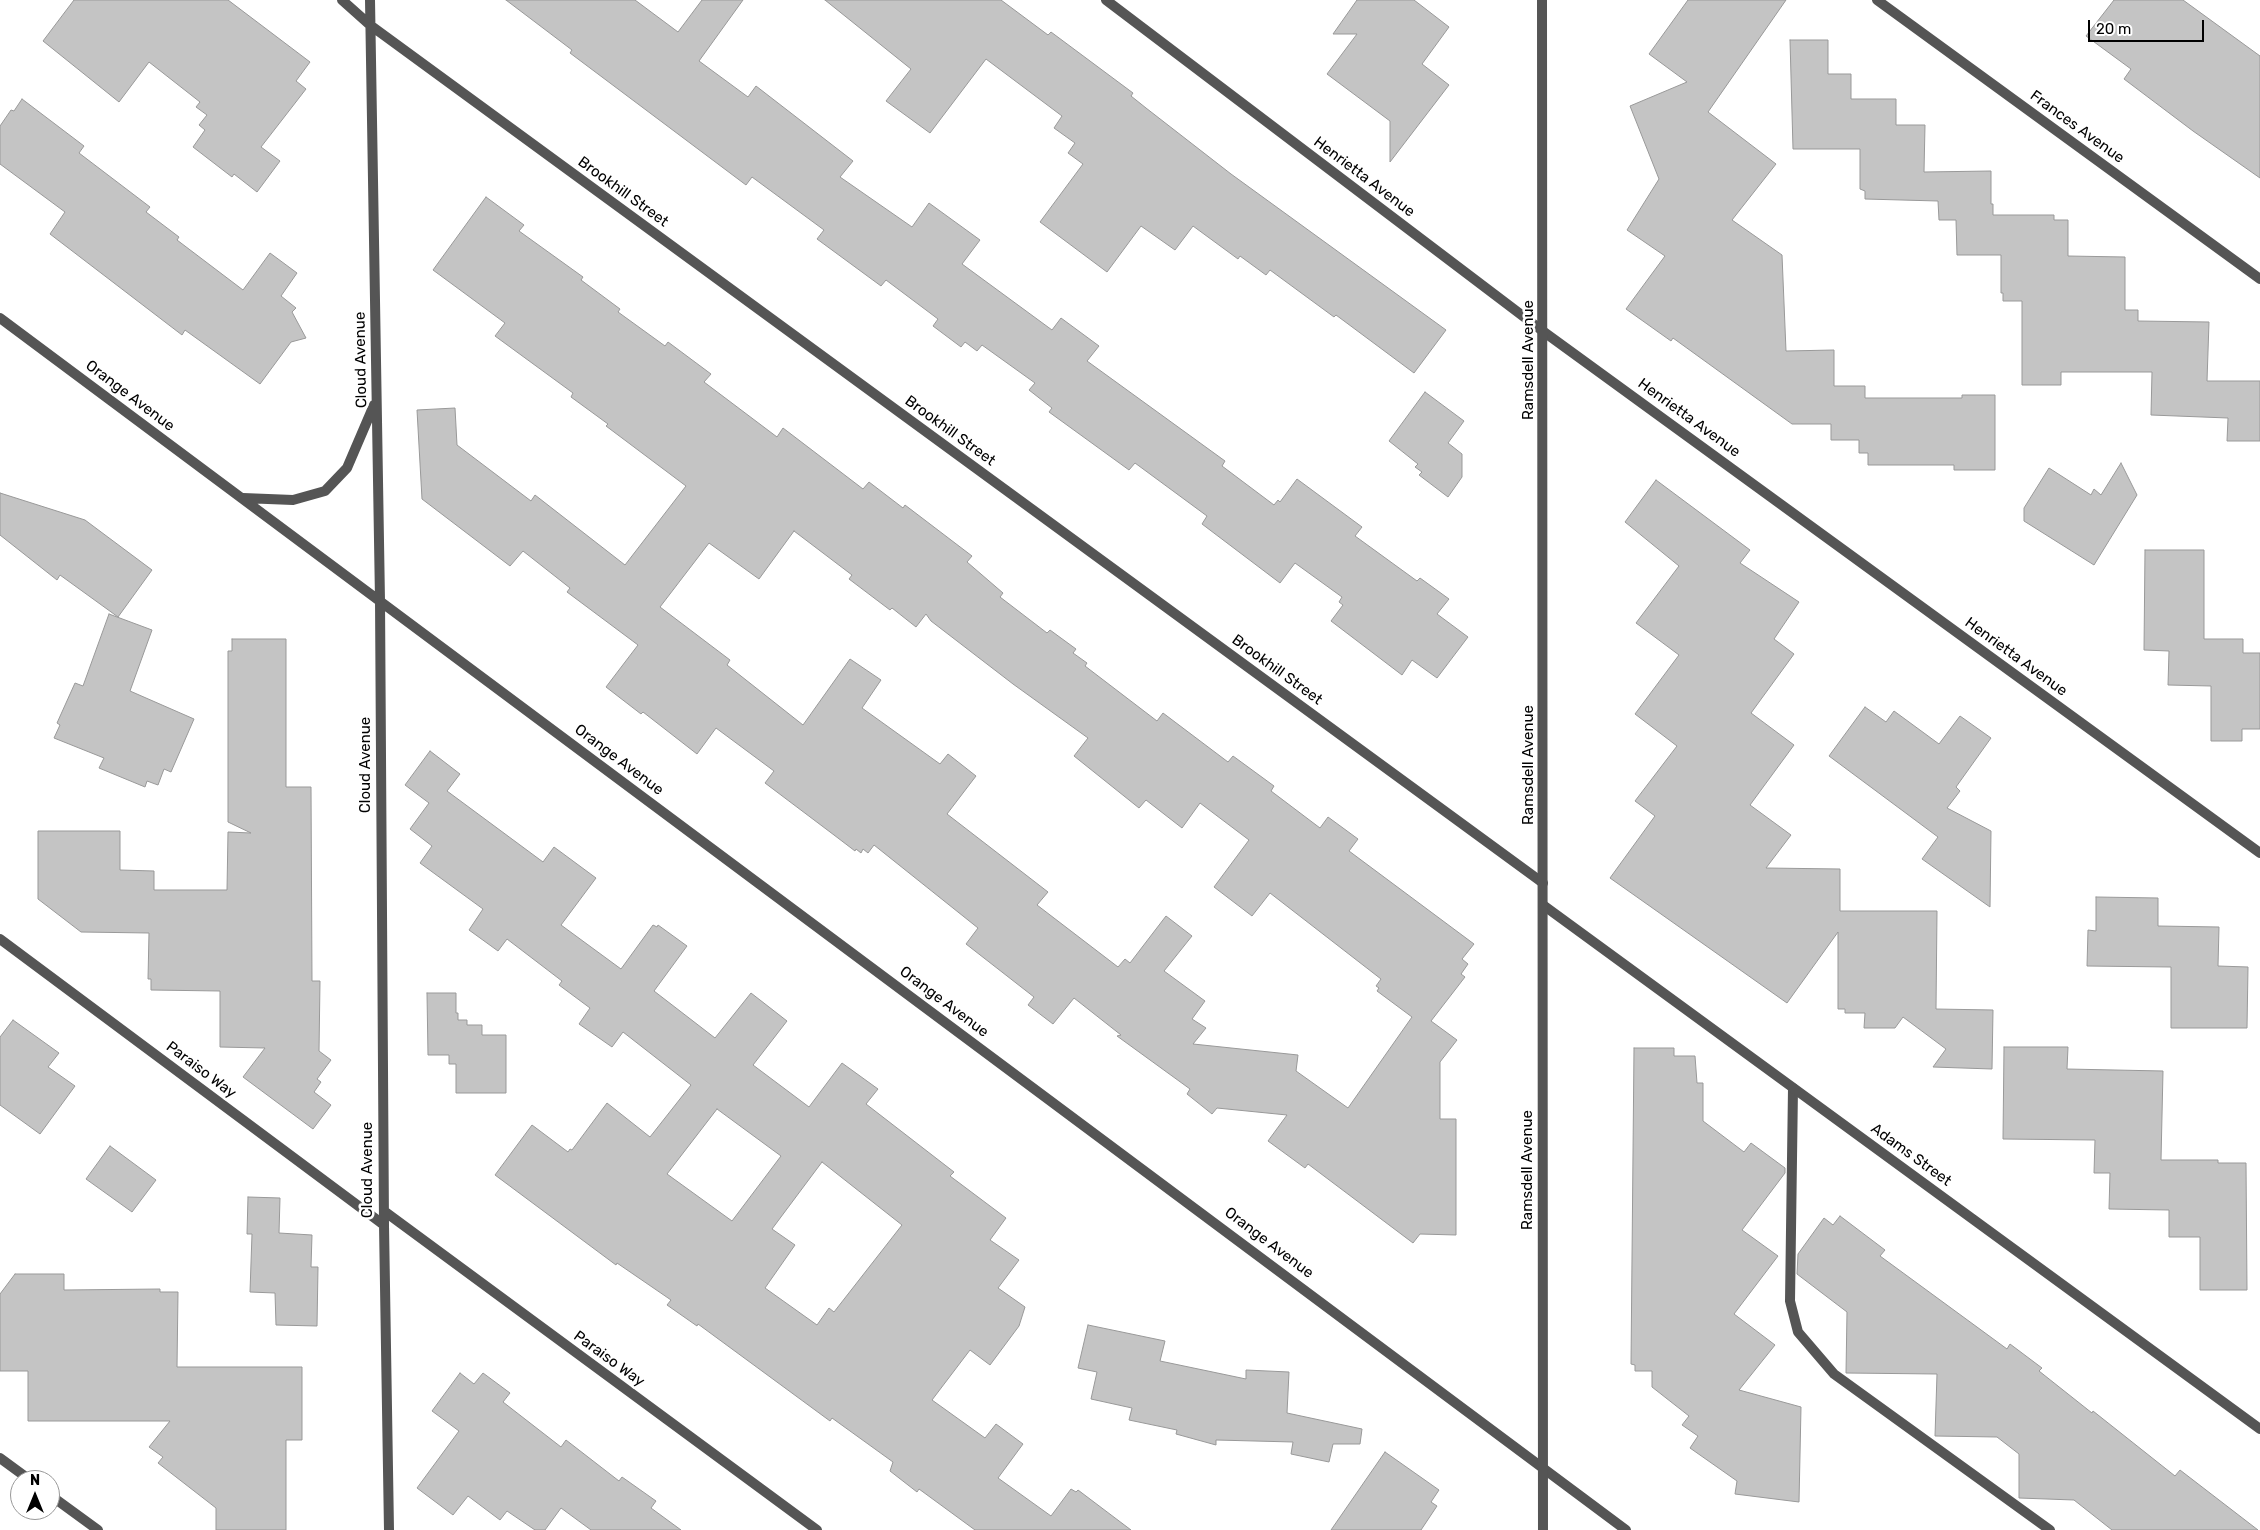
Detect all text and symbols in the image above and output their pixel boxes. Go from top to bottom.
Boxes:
scale bar [2090,10,2206,42]
text: 20 m [2096,20,2131,38]
street label: Frances Avenue [2026,87,2128,167]
street label: Henrietta Avenue [1310,133,1418,221]
street label: Brookhill Street [574,153,672,231]
street label: Ramsdell Avenue [1520,300,1538,420]
street label: Cloud Avenue [351,312,371,408]
street label: Orange Avenue [82,357,178,435]
street label: Henrietta Avenue [1634,375,1744,461]
street label: Brookhill Street [901,392,999,470]
street label: Henrietta Avenue [1961,614,2071,700]
street label: Brookhill Street [1228,631,1326,709]
street label: Ramsdell Avenue [1520,705,1538,825]
street label: Cloud Avenue [357,717,375,813]
street label: Orange Avenue [571,721,667,799]
street label: Orange Avenue [896,963,992,1041]
street label: Paraiso Way [162,1038,240,1102]
street label: Ramsdell Avenue [1519,1110,1537,1230]
street label: Adams Street [1867,1120,1955,1190]
street label: Cloud Avenue [359,1122,377,1218]
street label: Orange Avenue [1221,1204,1317,1282]
street label: Paraiso Way [570,1327,648,1391]
north arrow [10,1470,60,1520]
text: N [30,1472,40,1489]

